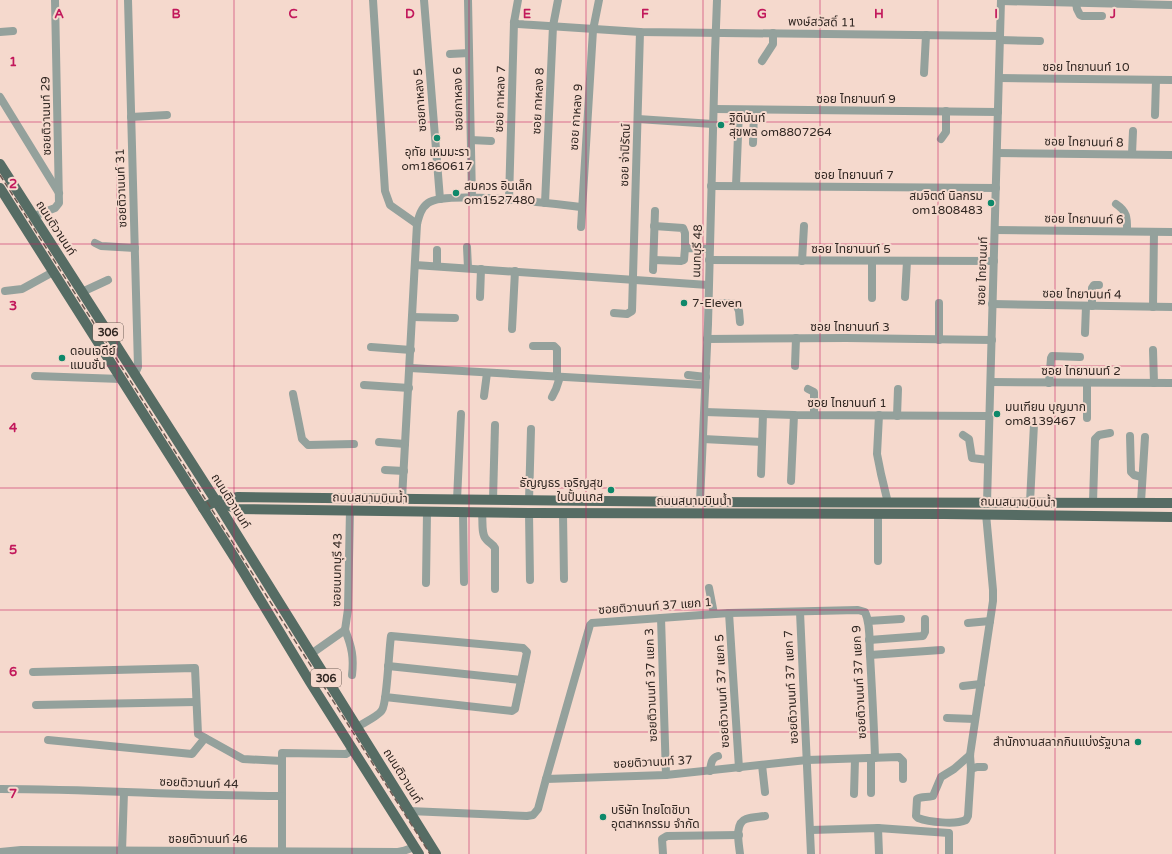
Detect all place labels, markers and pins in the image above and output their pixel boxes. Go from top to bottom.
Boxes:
place label: ฐิตินันท์ สุขพล om8807264 [729,111,832,139]
marker: ฐิตินันท์ สุขพล om8807264 [716,120,726,130]
marker: อุทัย เหมมะรา om1860617 [432,133,442,143]
place label: อุทัย เหมมะรา om1860617 [401,145,473,173]
place label: สมควร อินเล็ก om1527480 [464,179,536,207]
marker: สมควร อินเล็ก om1527480 [451,188,461,198]
place label: สมจิตต์ นิลกรม om1808483 [909,189,983,217]
marker: สมจิตต์ นิลกรม om1808483 [986,198,996,208]
place label: 7-Eleven [692,296,742,310]
marker: 7-Eleven [679,298,689,308]
place label: ดอนเจดีย์ แมนชั่น [70,344,116,372]
marker: ดอนเจดีย์ แมนชั่น [57,353,67,363]
place label: มนเฑียน บุญมาก om8139467 [1005,400,1086,428]
marker: มนเฑียน บุญมาก om8139467 [992,409,1002,419]
place label: ธัญญธร เจริญสุข ในปั้มแกส [519,476,603,504]
marker: ธัญญธร เจริญสุข ในปั้มแกส [606,485,616,495]
place label: สำนักงานสลากกินแบ่งรัฐบาล [993,735,1130,749]
marker: สำนักงานสลากกินแบ่งรัฐบาล [1133,737,1143,747]
place label: บริษัท ไทยโตชิบา อุตสาหกรรม จำกัด [611,803,700,831]
marker: บริษัท ไทยโตชิบา อุตสาหกรรม จำกัด [598,812,608,822]

